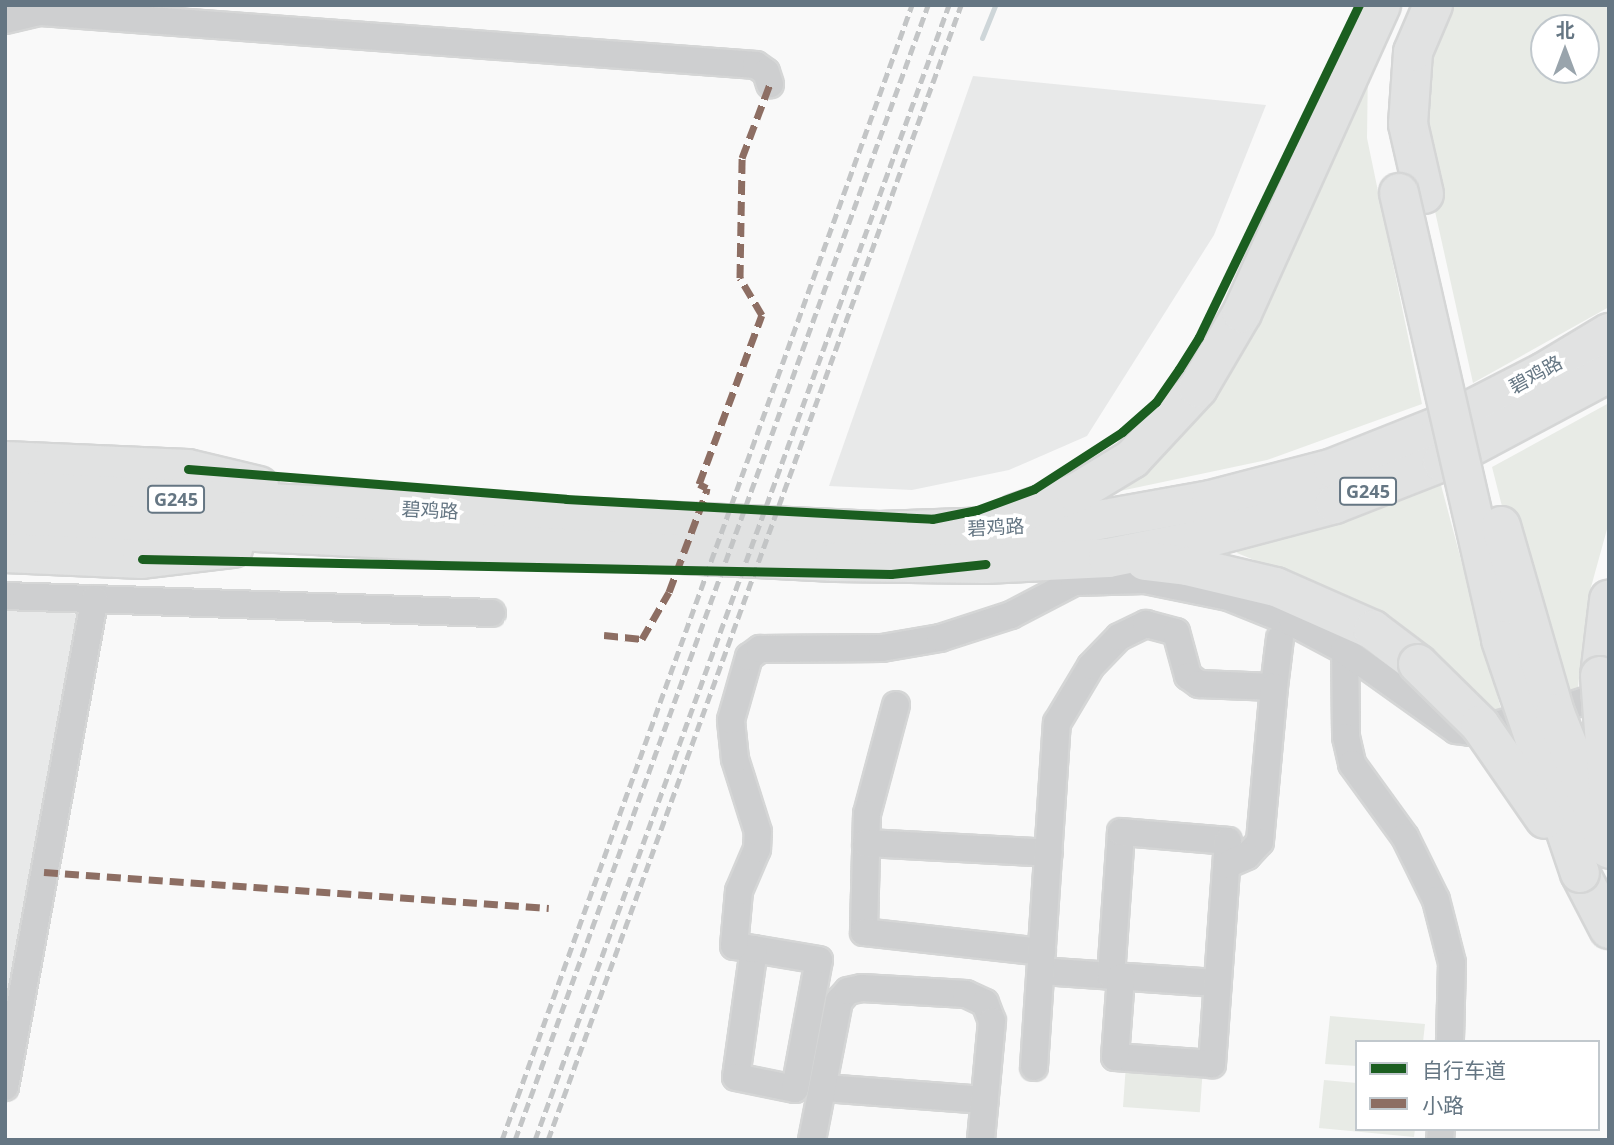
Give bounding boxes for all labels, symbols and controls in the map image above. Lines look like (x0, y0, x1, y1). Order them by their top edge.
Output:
north arrow (1530, 14, 1600, 84)
text: 北 (1555, 17, 1575, 43)
street label: 碧鸡路 (1506, 351, 1566, 399)
road number: G245 (1338, 476, 1398, 505)
road number: G245 (146, 485, 206, 514)
street label: 碧鸡路 (401, 498, 459, 524)
street label: 碧鸡路 (967, 515, 1025, 541)
legend (1355, 1040, 1600, 1131)
text: 自行车道 (1422, 1056, 1506, 1084)
text: 小路 (1422, 1091, 1464, 1119)

